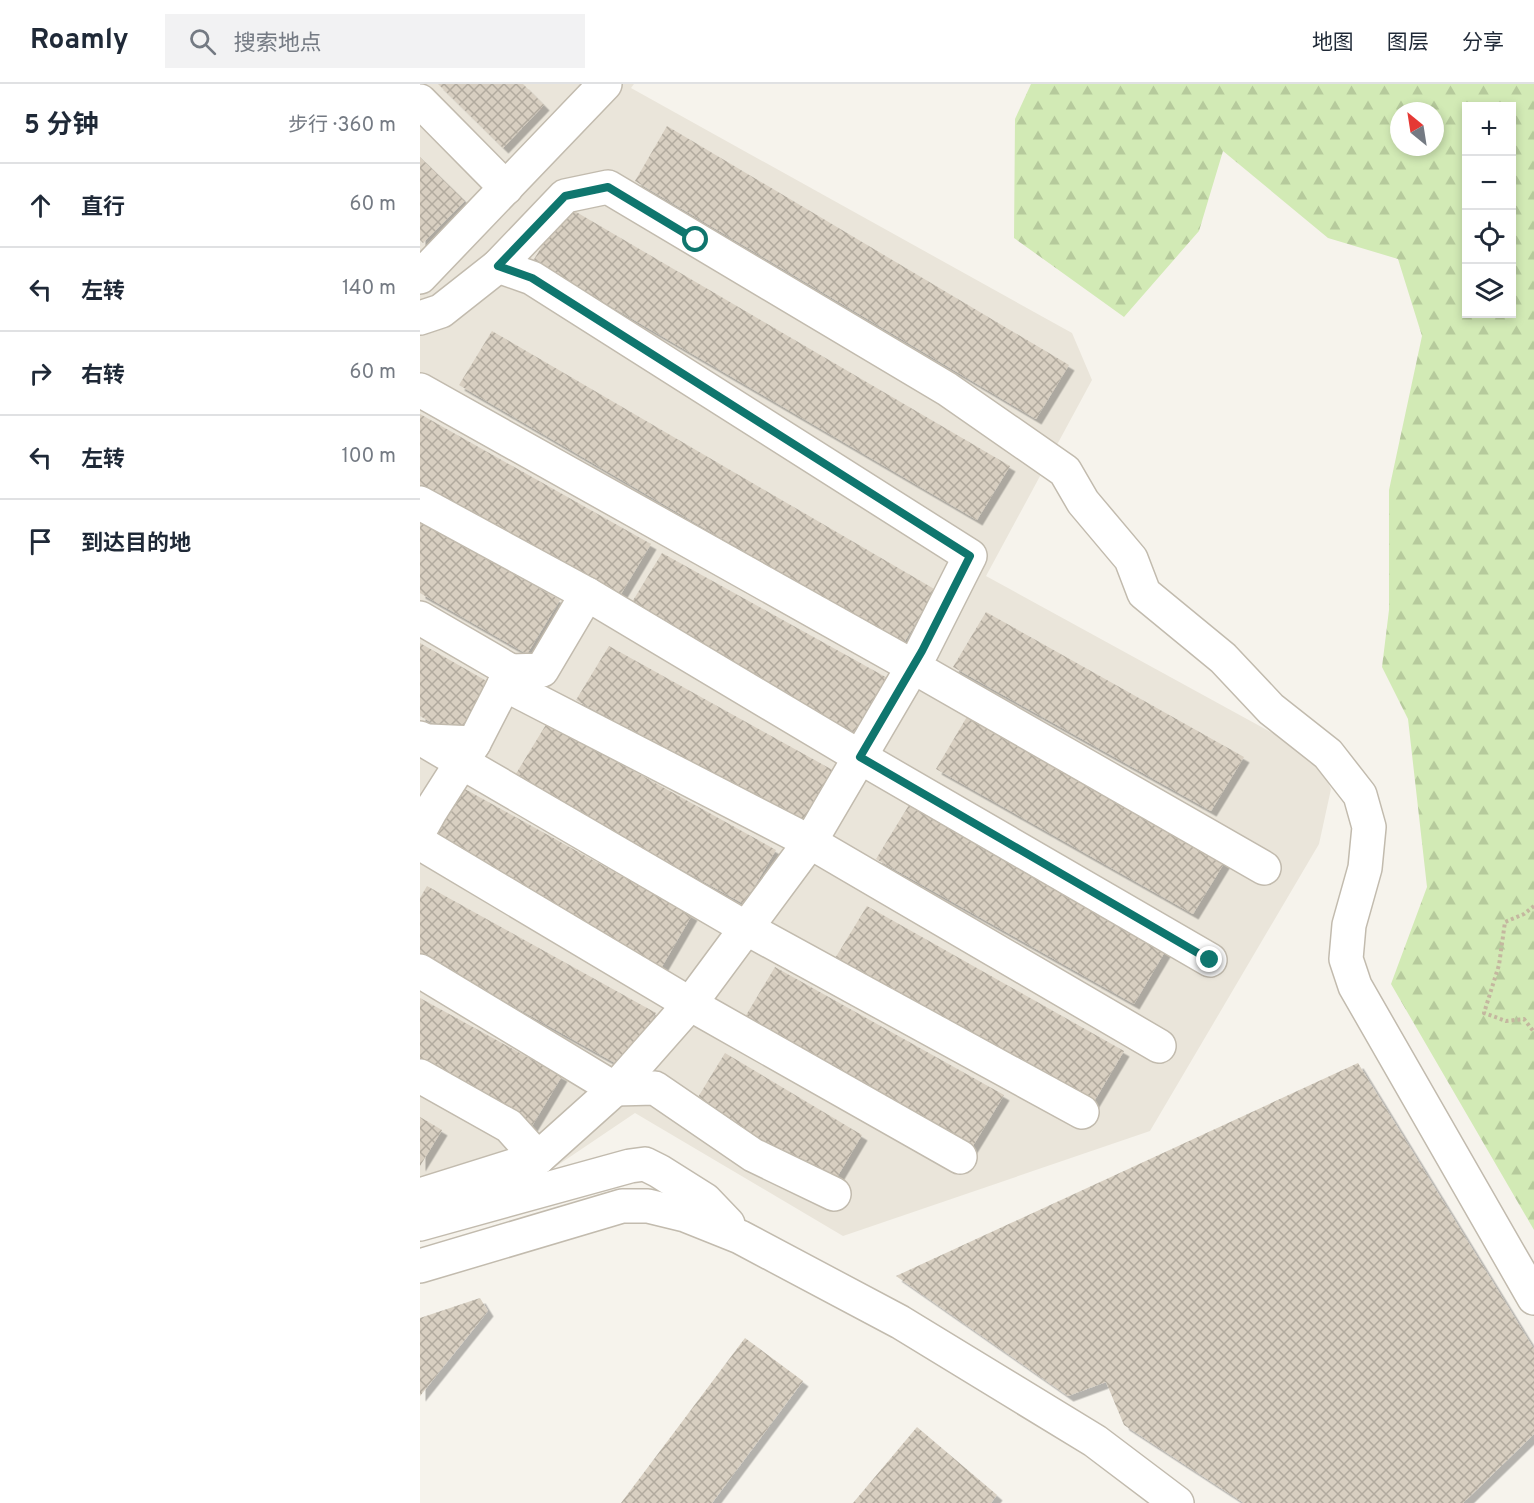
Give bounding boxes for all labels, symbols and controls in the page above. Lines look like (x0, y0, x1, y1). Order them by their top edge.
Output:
search box (165, 14, 585, 68)
text: Roamly (30, 23, 129, 59)
icon: search (186, 25, 219, 58)
text: 地图 (1312, 30, 1354, 57)
text: 图层 (1387, 30, 1429, 57)
text: 分享 (1462, 30, 1504, 57)
text: 搜索地点 (234, 31, 322, 58)
north arrow (1390, 102, 1444, 156)
map controls (1462, 102, 1516, 318)
button: + (1462, 102, 1516, 156)
text: 5 分钟 (24, 110, 98, 143)
text: 步行 · 360 m (288, 113, 396, 139)
button: − (1462, 156, 1516, 210)
icon: ahead (24, 189, 57, 222)
text: 60 m (350, 192, 396, 218)
text: 直行 (81, 195, 125, 222)
button: locate (1462, 210, 1516, 264)
route start (682, 226, 708, 252)
button: layers (1462, 264, 1516, 318)
icon: left (24, 273, 57, 306)
text: 140 m (342, 276, 396, 302)
text: 左转 (81, 279, 125, 306)
icon: right (24, 357, 57, 390)
text: 60 m (350, 360, 396, 386)
text: 右转 (81, 363, 125, 390)
icon: left (24, 441, 57, 474)
text: 100 m (341, 444, 396, 470)
text: 左转 (81, 447, 125, 474)
icon: arrive (24, 525, 57, 558)
text: 到达目的地 (81, 531, 191, 558)
route end (1196, 946, 1222, 972)

